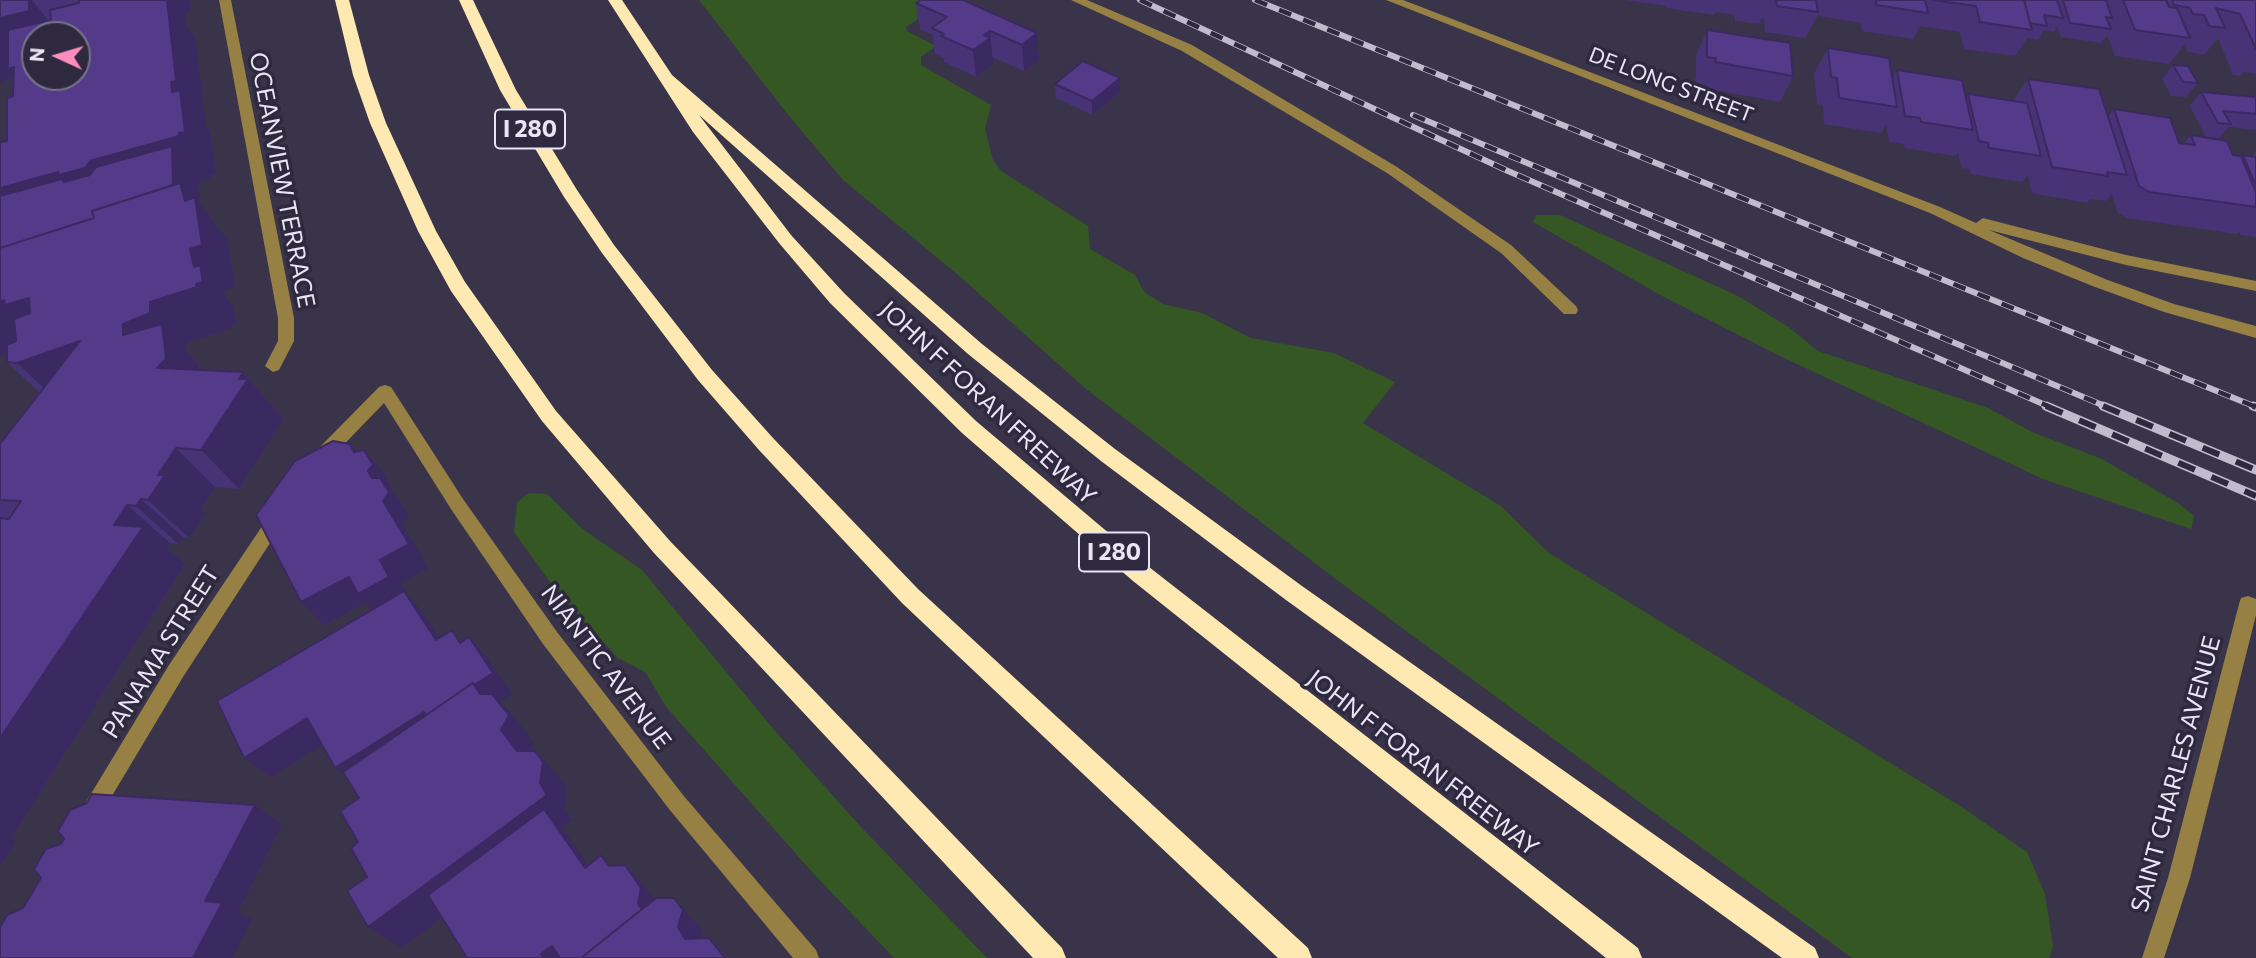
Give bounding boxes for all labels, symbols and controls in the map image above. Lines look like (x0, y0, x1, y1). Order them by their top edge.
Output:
north arrow (21, 21, 91, 91)
street label: DE LONG STREET (1585, 42, 1757, 128)
text: N (25, 47, 49, 63)
street label: OCEANVIEW TERRACE (243, 50, 321, 310)
road number: I 280 (495, 110, 565, 148)
street label: JOHN F FORAN FREEWAY (874, 295, 1102, 511)
road number: I 280 (1079, 532, 1149, 572)
street label: PANAMA STREET (96, 560, 226, 744)
street label: NIANTIC AVENUE (535, 579, 677, 755)
street label: SAINT CHARLES AVENUE (2125, 633, 2227, 915)
street label: JOHN F FORAN FREEWAY (1302, 664, 1544, 862)

